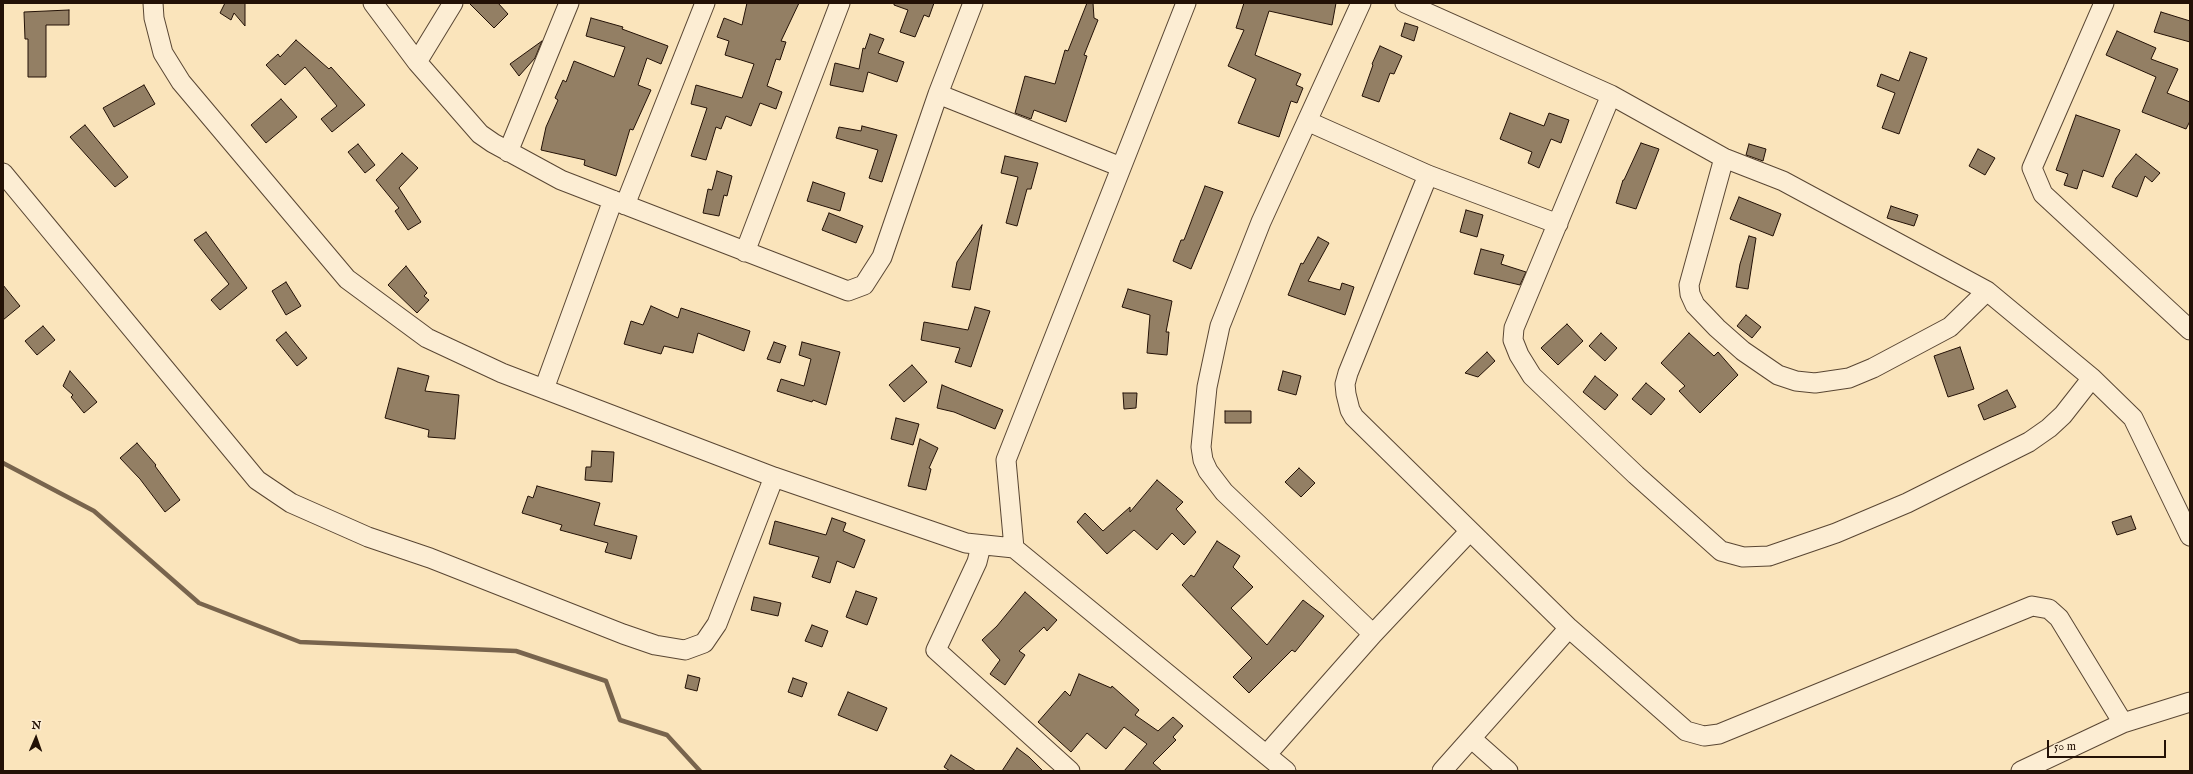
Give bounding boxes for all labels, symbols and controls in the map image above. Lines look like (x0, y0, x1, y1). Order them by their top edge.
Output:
north arrow (16, 718, 56, 758)
text: N (31, 719, 41, 733)
scale bar (2049, 732, 2168, 758)
text: 50 m (2054, 739, 2076, 754)

